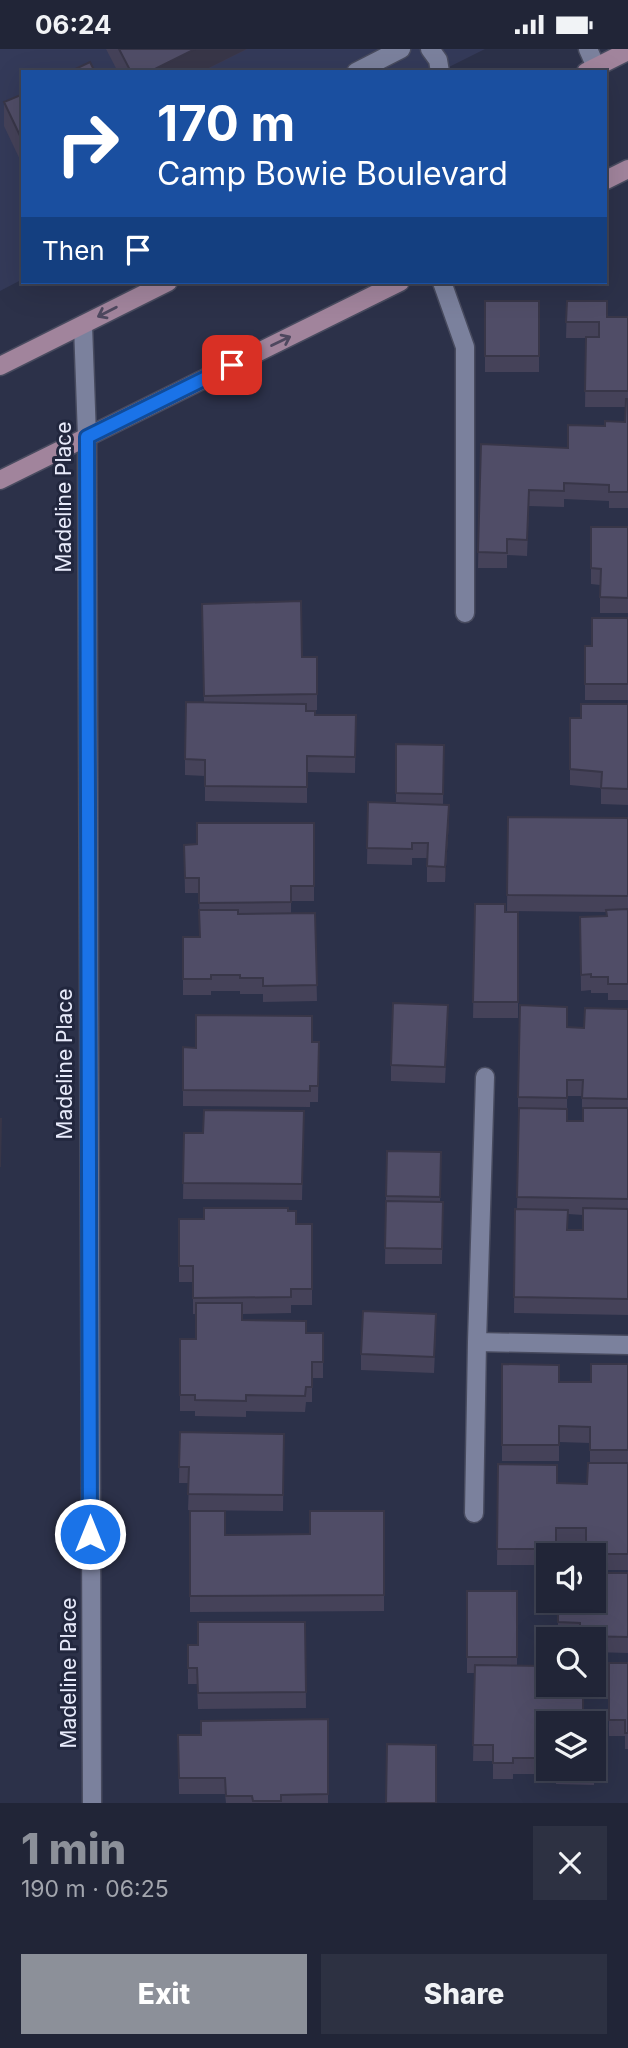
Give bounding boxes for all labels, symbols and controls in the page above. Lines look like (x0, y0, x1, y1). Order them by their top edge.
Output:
text: 06:24 (35, 9, 112, 40)
text: 170 m (157, 94, 295, 153)
icon: right (42, 98, 133, 189)
text: Camp Bowie Boulevard (157, 154, 508, 193)
icon: arrive (119, 231, 157, 269)
text: Then (42, 235, 105, 266)
one-way arrow (97, 306, 118, 320)
one-way arrow (270, 334, 291, 347)
pin (202, 335, 262, 395)
icon: arrive (213, 346, 251, 384)
street label: Madeline Place (51, 421, 76, 573)
street label: Madeline Place (52, 988, 77, 1140)
position arrow (53, 1497, 127, 1571)
map controls (536, 1543, 606, 1781)
button: sound (536, 1543, 606, 1613)
street label: Madeline Place (56, 1597, 81, 1749)
button: search (536, 1627, 606, 1697)
button: layers (536, 1711, 606, 1781)
text: 1 min (21, 1823, 126, 1874)
button: close (533, 1826, 607, 1900)
text: 190 m · 06:25 (21, 1875, 169, 1903)
button: Exit (21, 1954, 307, 2034)
button: Share (321, 1954, 607, 2034)

